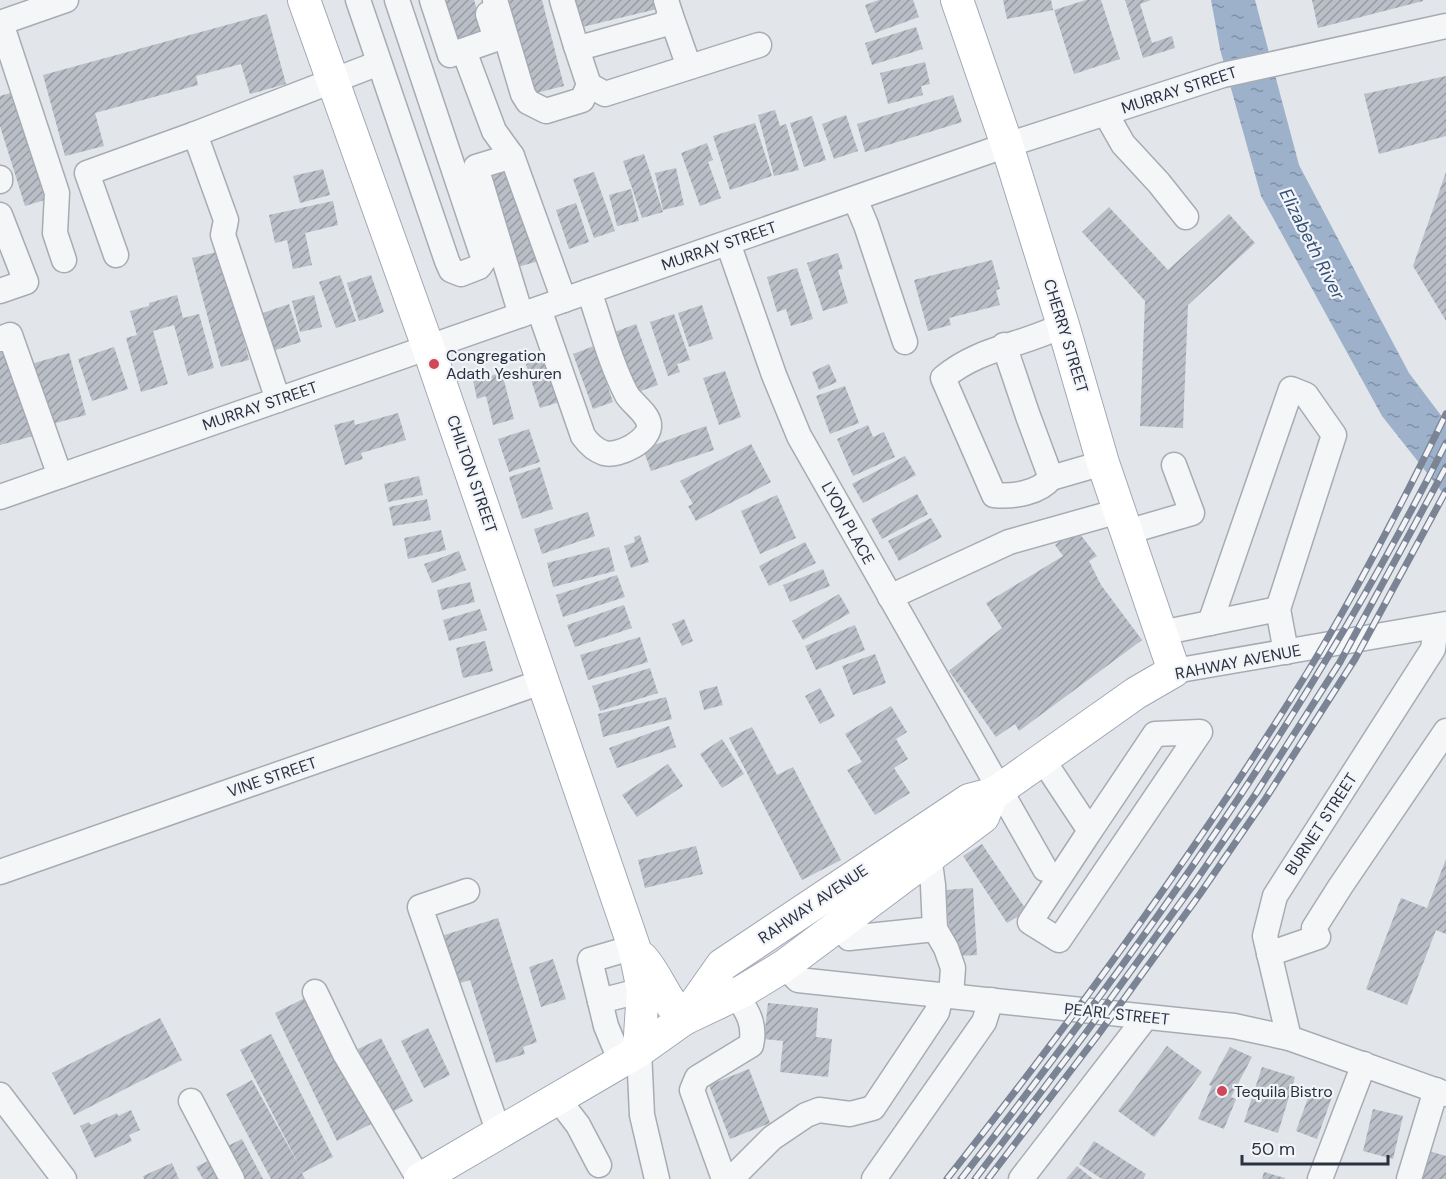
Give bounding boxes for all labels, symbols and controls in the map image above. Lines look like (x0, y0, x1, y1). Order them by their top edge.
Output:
street label: MURRAY STREET (1118, 61, 1240, 119)
water label: Elizabeth River (1274, 184, 1351, 305)
street label: MURRAY STREET (659, 216, 779, 276)
street label: CHERRY STREET (1039, 276, 1093, 396)
place label: Congregation Adath Yeshuren (446, 345, 562, 384)
marker: Congregation Adath Yeshuren (427, 357, 441, 371)
street label: MURRAY STREET (200, 376, 320, 436)
street label: CHILTON STREET (442, 412, 502, 536)
street label: LYON PLACE (817, 478, 879, 568)
street label: RAHWAY AVENUE (1173, 640, 1303, 684)
street label: VINE STREET (224, 752, 320, 802)
street label: BURNET STREET (1280, 769, 1362, 879)
street label: RAHWAY AVENUE (754, 860, 872, 948)
street label: PEARL STREET (1063, 998, 1171, 1030)
place label: Tequila Bistro (1234, 1081, 1333, 1102)
marker: Tequila Bistro (1215, 1084, 1229, 1098)
scale bar (1242, 1128, 1388, 1166)
text: 50 m (1251, 1137, 1295, 1161)

